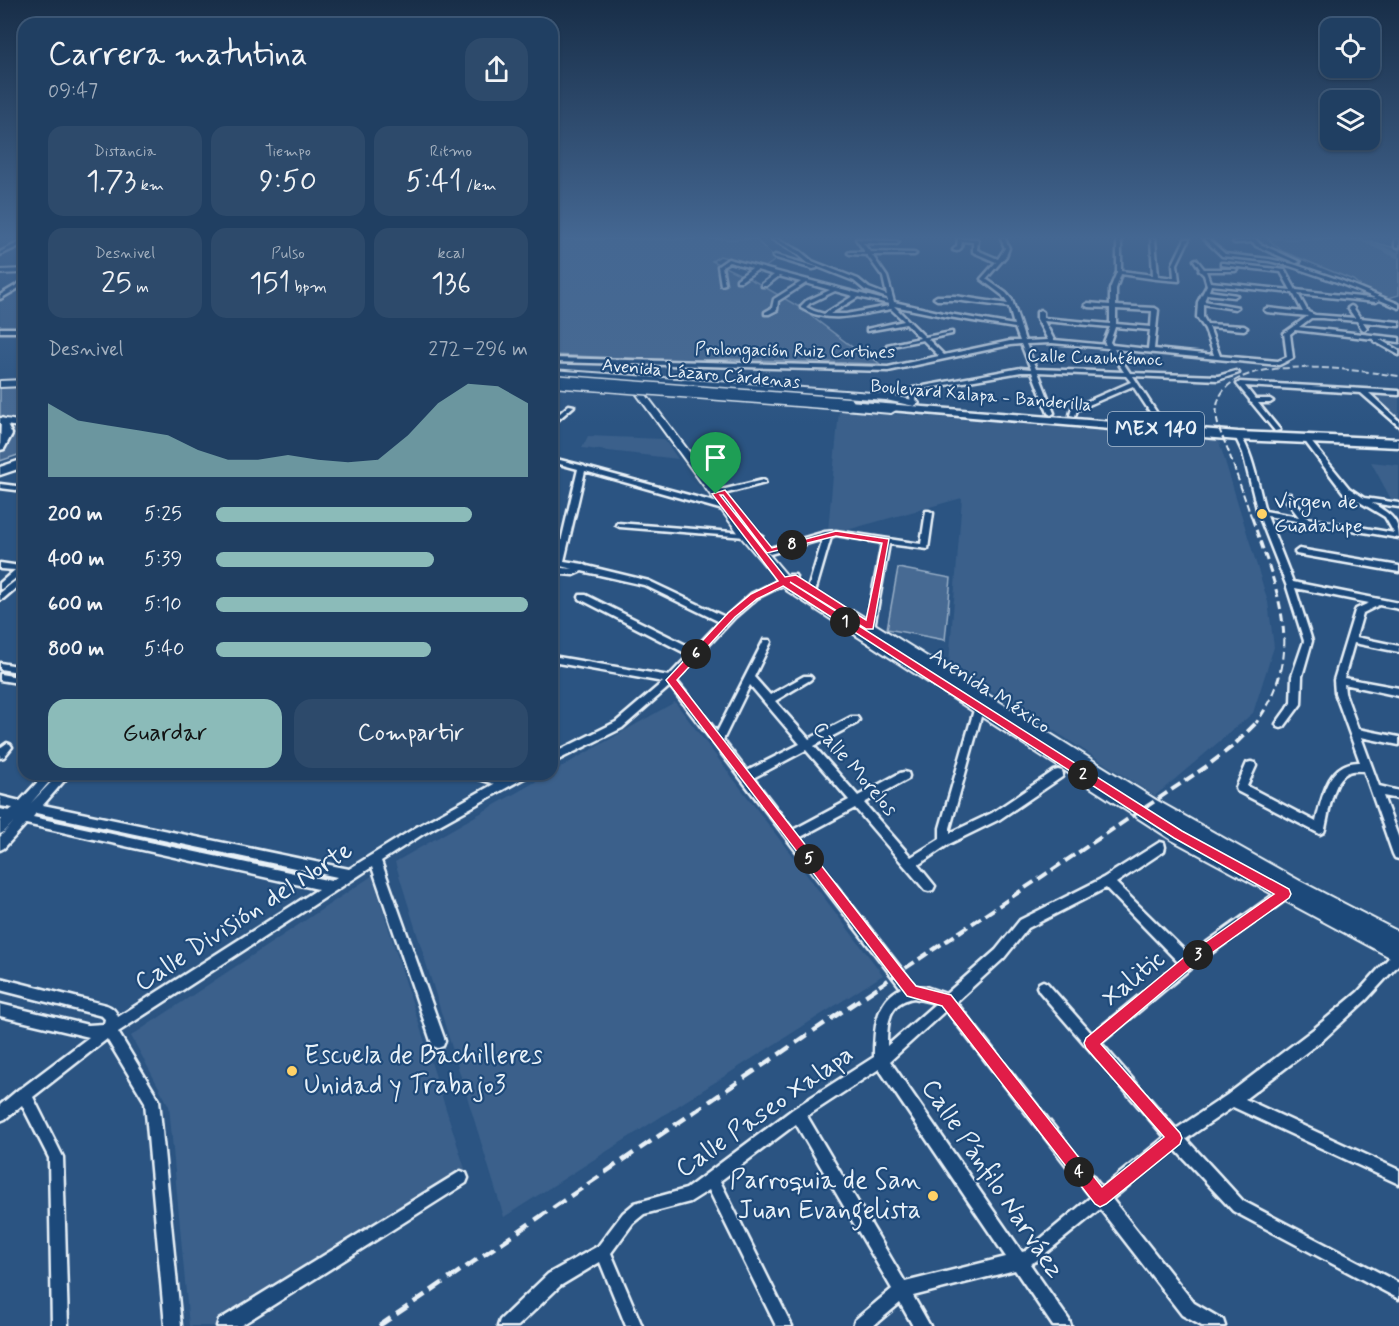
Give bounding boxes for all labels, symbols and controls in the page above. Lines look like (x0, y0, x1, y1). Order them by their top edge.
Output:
map controls (1320, 18, 1380, 150)
button: locate (1320, 18, 1380, 78)
text: Carrera matutina (48, 33, 308, 77)
button: share (465, 38, 528, 101)
text: 09:47 (48, 78, 98, 105)
button: layers (1320, 90, 1380, 150)
text: Distancia (94, 141, 156, 162)
text: Tiempo (265, 141, 311, 162)
text: Ritmo (430, 141, 472, 162)
text: 1.73 (86, 162, 136, 201)
text: 9:50 (259, 162, 317, 201)
text: 5:41 (405, 162, 462, 201)
text: km (136, 175, 164, 196)
text: /km (462, 175, 497, 196)
text: Desnivel (95, 243, 155, 264)
text: Pulso (271, 243, 305, 264)
text: kcal (438, 243, 464, 264)
text: 25 (101, 264, 132, 303)
text: 151 (249, 264, 290, 303)
text: 136 (431, 264, 471, 303)
text: m (132, 277, 149, 298)
text: bpm (290, 277, 327, 298)
text: Desnivel (48, 336, 123, 363)
text: 272–296 m (428, 336, 528, 363)
street label: Prolongación Ruiz Cortines (695, 337, 895, 366)
street label: Calle Cuauhtémoc (1027, 344, 1163, 372)
street label: Avenida Lázaro Cárdenas (601, 353, 801, 395)
street label: Boulevard Xalapa - Banderilla (869, 374, 1093, 418)
road number: MEX 140 (1108, 412, 1204, 446)
pin (690, 432, 741, 494)
icon: arrive (699, 441, 732, 474)
place label: Virgen de Guadalupe (1274, 488, 1362, 540)
text: 200 m (48, 501, 103, 528)
text: 5:25 (144, 501, 182, 528)
marker: Virgen de Guadalupe (1255, 507, 1269, 521)
pin: 8 (777, 530, 807, 560)
text: 8 (787, 534, 797, 555)
text: 400 m (48, 546, 104, 573)
text: 5:39 (144, 546, 182, 573)
text: 600 m (48, 591, 103, 618)
text: 5:10 (144, 591, 182, 618)
pin: 1 (830, 607, 860, 637)
text: 1 (841, 611, 849, 632)
text: 800 m (48, 636, 104, 663)
text: 5:40 (144, 636, 184, 663)
pin: 6 (681, 639, 711, 669)
street label: Avenida México (924, 641, 1056, 741)
text: 6 (692, 643, 700, 664)
button: Guardar (48, 699, 282, 768)
button: Compartir (294, 699, 528, 768)
street label: Calle Morelos (806, 716, 904, 822)
pin: 2 (1068, 760, 1098, 790)
text: 2 (1079, 764, 1087, 785)
street label: Calle División del Norte (128, 834, 360, 1000)
pin: 5 (794, 844, 824, 874)
text: 5 (804, 848, 814, 869)
pin: 3 (1183, 940, 1213, 970)
street label: Xalitic (1095, 943, 1173, 1015)
text: 3 (1194, 944, 1202, 965)
street label: Calle Paseo Xalapa (669, 1038, 861, 1186)
place label: Escuela de Bachilleres Unidad y Trabajo3 (304, 1039, 543, 1103)
marker: Escuela de Bachilleres Unidad y Trabajo3 (285, 1064, 299, 1078)
street label: Calle Pánfilo Narváez (913, 1073, 1071, 1285)
pin: 4 (1064, 1157, 1094, 1187)
text: 4 (1074, 1161, 1084, 1182)
place label: Parroquia de San Juan Evangelista (730, 1164, 921, 1231)
marker: Parroquia de San Juan Evangelista (926, 1189, 940, 1203)

